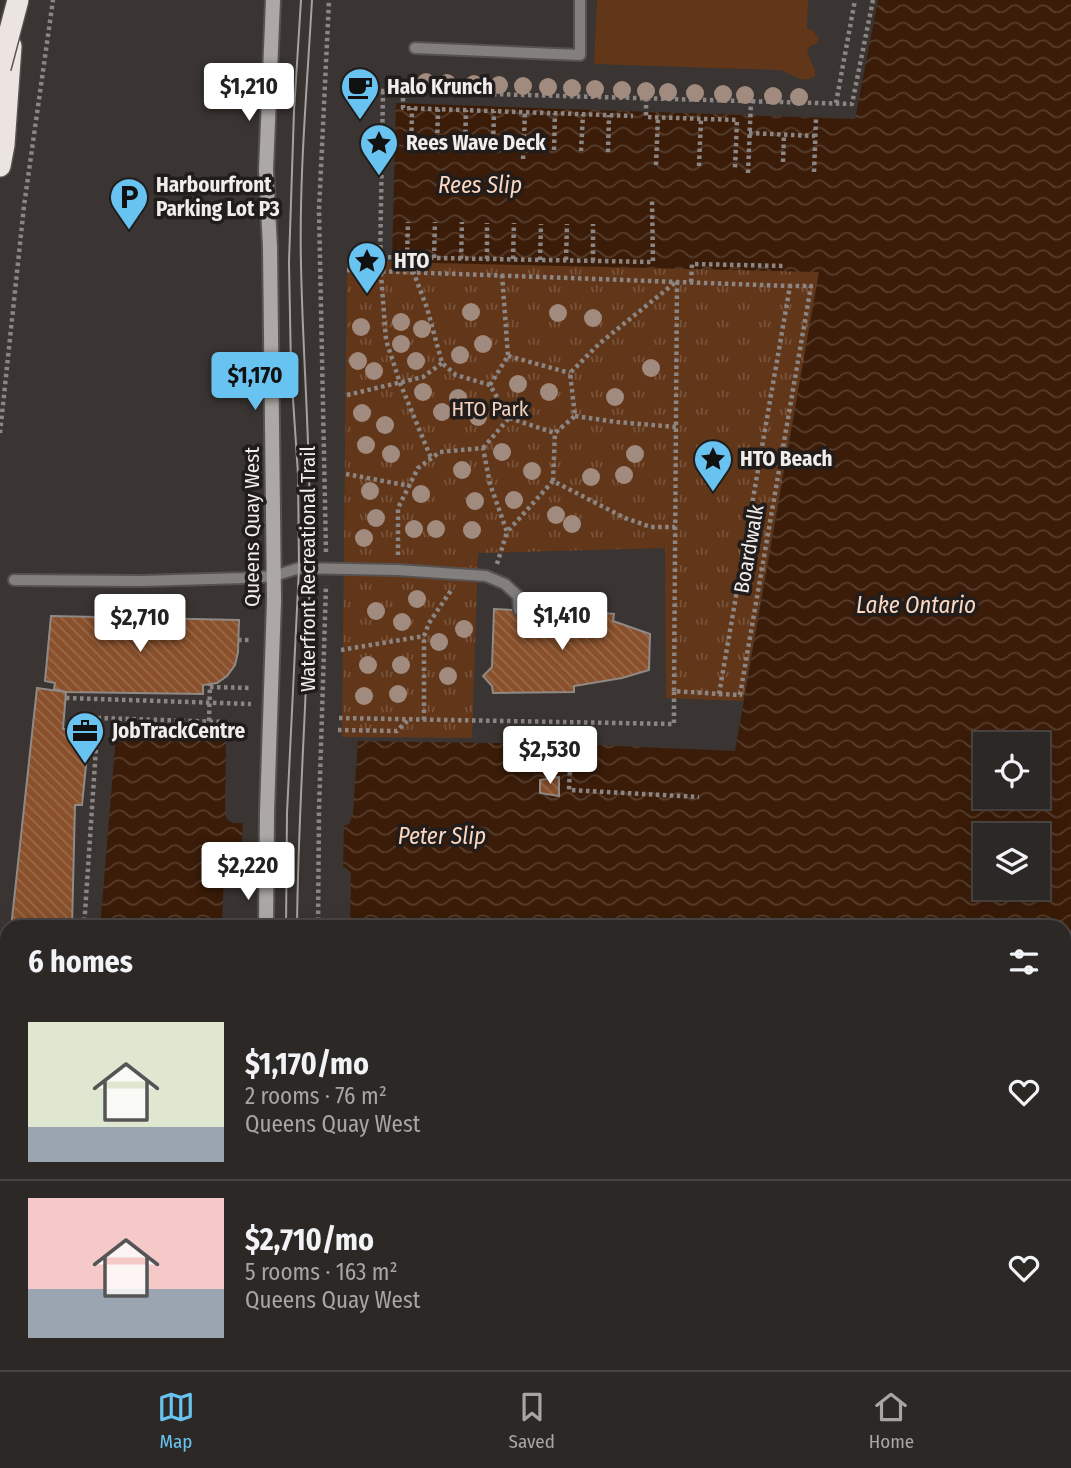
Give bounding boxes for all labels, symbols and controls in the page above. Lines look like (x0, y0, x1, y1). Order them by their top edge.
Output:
pin: $1,210 (192, 64, 306, 123)
cafe icon: Halo Krunch (339, 66, 381, 121)
text: $1,210 (220, 72, 278, 100)
place label: Halo Krunch (387, 74, 493, 100)
place icon: Rees Wave Deck (358, 122, 400, 177)
place label: Rees Wave Deck (406, 130, 546, 156)
water label: Rees Slip (438, 171, 522, 199)
place label: Harbourfront Parking Lot P3 (156, 172, 280, 222)
parking icon: Harbourfront Parking Lot P3 (108, 176, 150, 231)
place icon: HTO (346, 240, 388, 295)
place label: HTO (394, 248, 429, 274)
pin: $1,170 (198, 352, 312, 412)
text: $1,170 (227, 361, 283, 389)
park label: HTO Park (451, 396, 529, 422)
place icon: HTO Beach (692, 438, 734, 493)
street label: Waterfront Recreational Trail (295, 445, 321, 692)
place label: HTO Beach (740, 446, 833, 472)
street label: Queens Quay West (239, 447, 265, 607)
street label: Boardwalk (728, 502, 770, 595)
water label: Lake Ontario (856, 591, 976, 619)
pin: $1,410 (505, 592, 619, 652)
pin: $2,710 (83, 594, 197, 654)
text: $1,410 (533, 601, 591, 629)
text: $2,710 (110, 603, 170, 631)
office icon: JobTrackCentre (64, 710, 106, 765)
place label: JobTrackCentre (111, 718, 245, 744)
pin: $2,530 (493, 726, 607, 786)
map controls (973, 732, 1050, 900)
button: locate (973, 732, 1050, 809)
text: $2,530 (519, 735, 581, 763)
water label: Peter Slip (398, 822, 486, 850)
button: layers (973, 823, 1050, 900)
pin: $2,220 (191, 842, 305, 902)
text: $2,220 (218, 851, 278, 879)
icon: filters (1005, 943, 1043, 981)
text: 6 homes (28, 944, 133, 980)
text: $1,170/mo (245, 1046, 369, 1082)
icon: home (84, 1050, 168, 1134)
icon: heart (1005, 1073, 1043, 1111)
text: 2 rooms · 76 m² (245, 1082, 387, 1110)
text: Queens Quay West (245, 1110, 420, 1138)
text: $2,710/mo (245, 1222, 374, 1258)
icon: home (84, 1226, 168, 1310)
icon: heart (1005, 1249, 1043, 1287)
text: 5 rooms · 163 m² (245, 1258, 398, 1286)
text: Queens Quay West (245, 1286, 420, 1314)
tab: Map (157, 1388, 195, 1453)
tab: Saved (509, 1388, 555, 1453)
tab: Home (869, 1388, 914, 1453)

